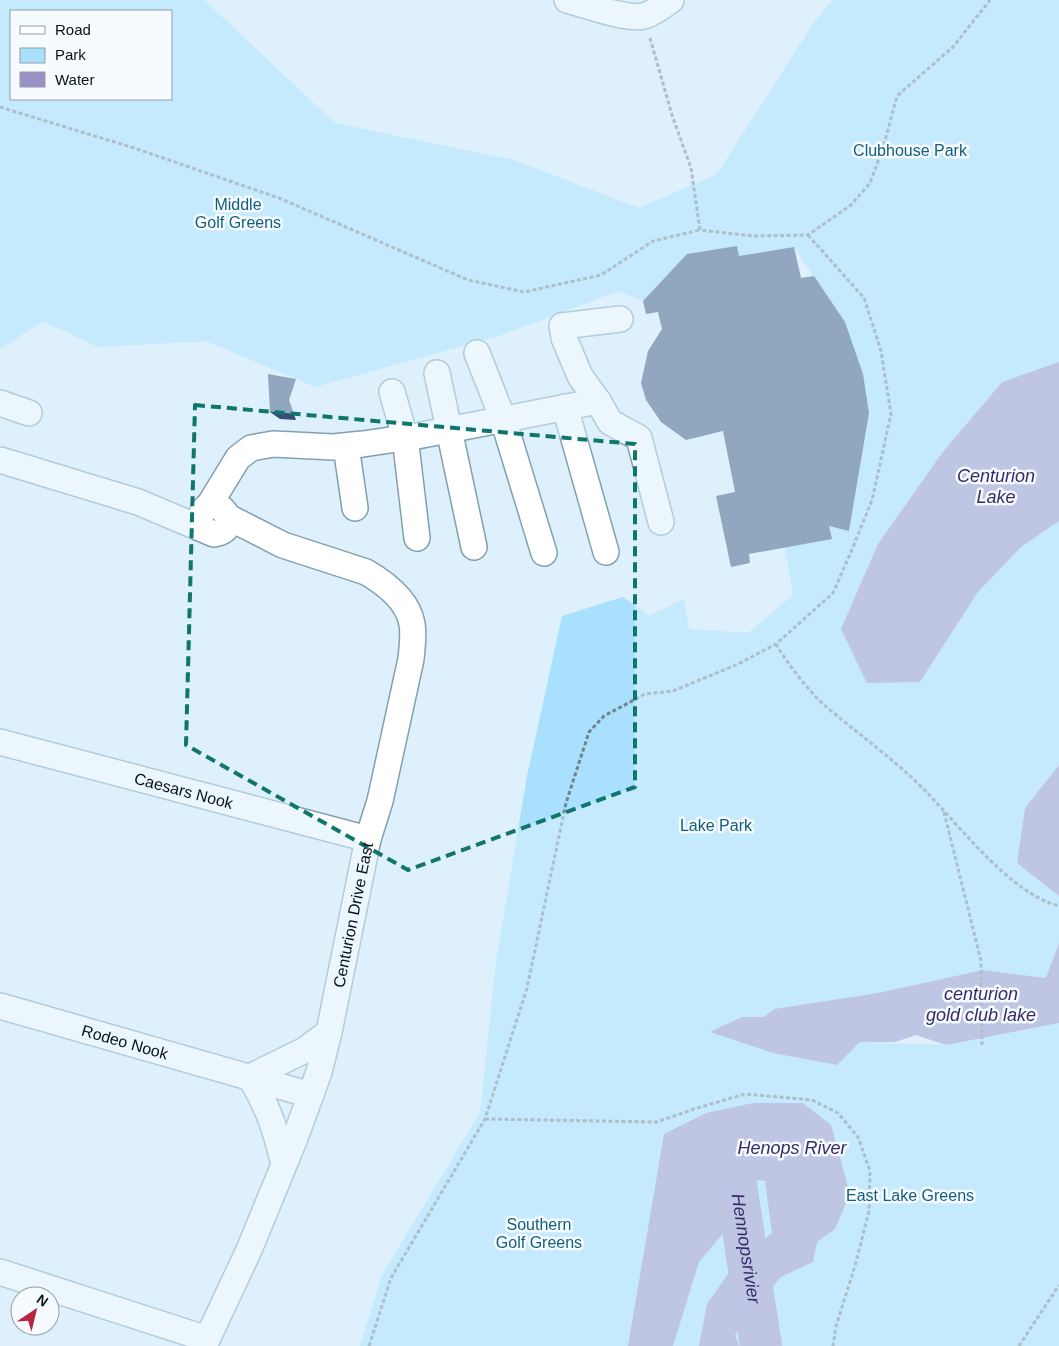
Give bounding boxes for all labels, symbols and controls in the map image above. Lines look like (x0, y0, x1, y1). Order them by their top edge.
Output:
legend (10, 10, 172, 100)
text: Road (55, 21, 91, 38)
text: Park (55, 46, 86, 63)
text: Water (55, 71, 94, 88)
park label: Clubhouse Park (853, 142, 968, 159)
park label: Middle Golf Greens (195, 196, 281, 231)
water label: Centurion Lake (957, 466, 1035, 507)
street label: Caesars Nook (133, 769, 236, 812)
park label: Lake Park (680, 817, 753, 834)
street label: Centurion Drive East (330, 840, 376, 989)
water label: centurion gold club lake (926, 984, 1036, 1025)
street label: Rodeo Nook (80, 1021, 171, 1062)
water label: Henops River (737, 1138, 848, 1158)
park label: East Lake Greens (846, 1187, 974, 1204)
water label: Hennopsrivier (727, 1192, 764, 1306)
park label: Southern Golf Greens (496, 1216, 582, 1251)
north arrow (10, 1286, 60, 1336)
text: N (34, 1291, 51, 1310)

